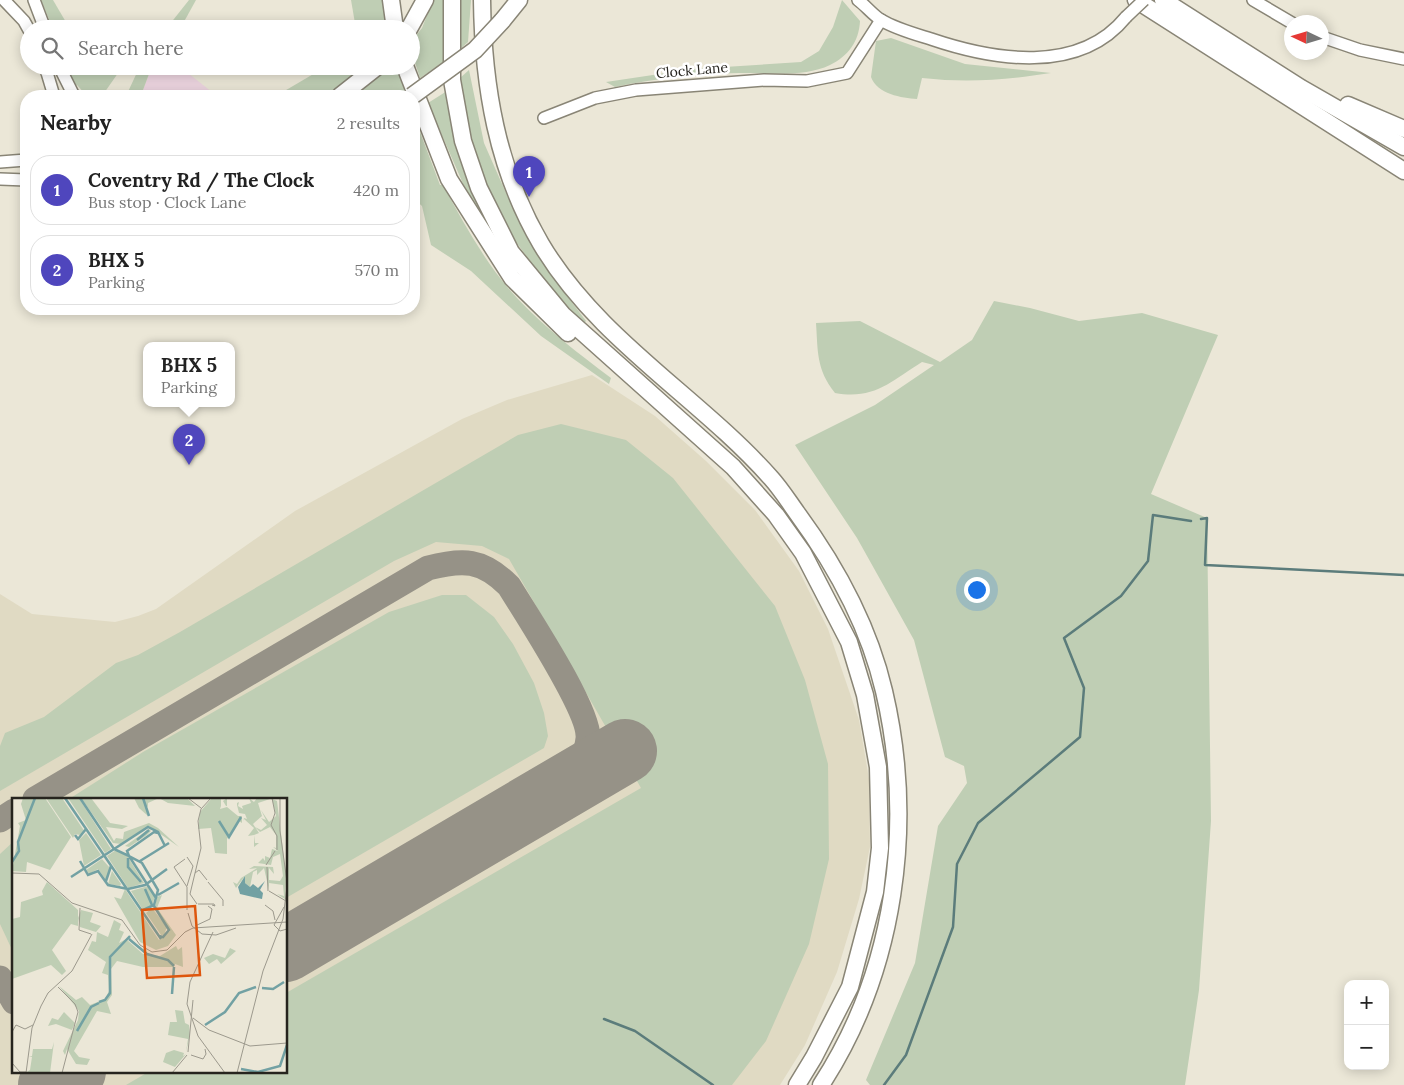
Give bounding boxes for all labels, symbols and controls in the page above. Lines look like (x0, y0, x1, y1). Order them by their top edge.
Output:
north arrow (1284, 15, 1329, 60)
search box (20, 20, 420, 75)
icon: search (38, 34, 66, 62)
text: Search here (78, 36, 184, 60)
street label: Clock Lane (655, 58, 729, 82)
text: Nearby (40, 109, 111, 136)
text: 2 results (337, 113, 400, 133)
pin: 1 (513, 156, 545, 197)
text: Coventry Rd / The Clock (88, 168, 314, 192)
text: 1 (54, 180, 60, 200)
text: 420 m (353, 180, 399, 200)
text: Bus stop · Clock Lane (88, 192, 246, 212)
text: BHX 5 (88, 248, 144, 272)
text: 2 (53, 260, 61, 280)
text: 570 m (354, 260, 399, 280)
text: Parking (88, 272, 144, 292)
popup (143, 342, 235, 407)
text: BHX 5 (161, 353, 217, 377)
text: Parking (161, 377, 217, 397)
pin: 2 (173, 424, 205, 465)
your location (964, 577, 990, 603)
inset map (12, 798, 288, 1072)
map controls (1344, 980, 1389, 1070)
button: + (1344, 980, 1389, 1025)
button: − (1344, 1025, 1389, 1070)

